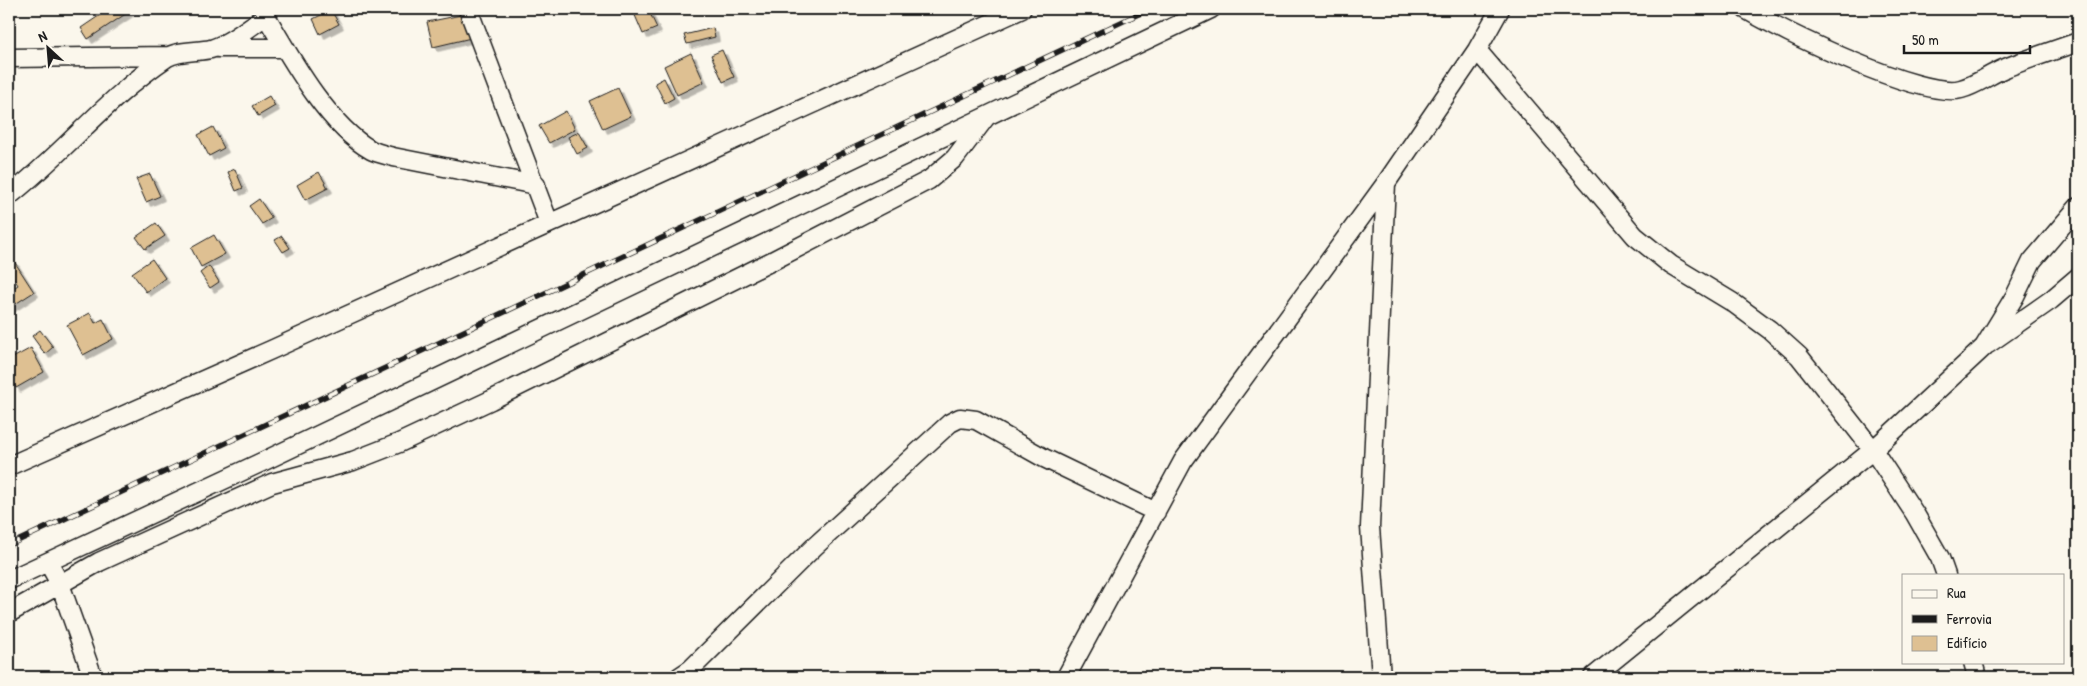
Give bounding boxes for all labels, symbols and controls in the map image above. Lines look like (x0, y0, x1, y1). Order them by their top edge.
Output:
north arrow (22, 22, 72, 72)
scale bar (1904, 22, 2031, 54)
text: N (35, 25, 50, 46)
text: 50 m (1912, 29, 1939, 50)
legend (1902, 574, 2064, 664)
text: Rua (1947, 582, 1966, 603)
text: Ferrovia (1946, 608, 1992, 629)
text: Edifício (1947, 632, 1987, 653)

